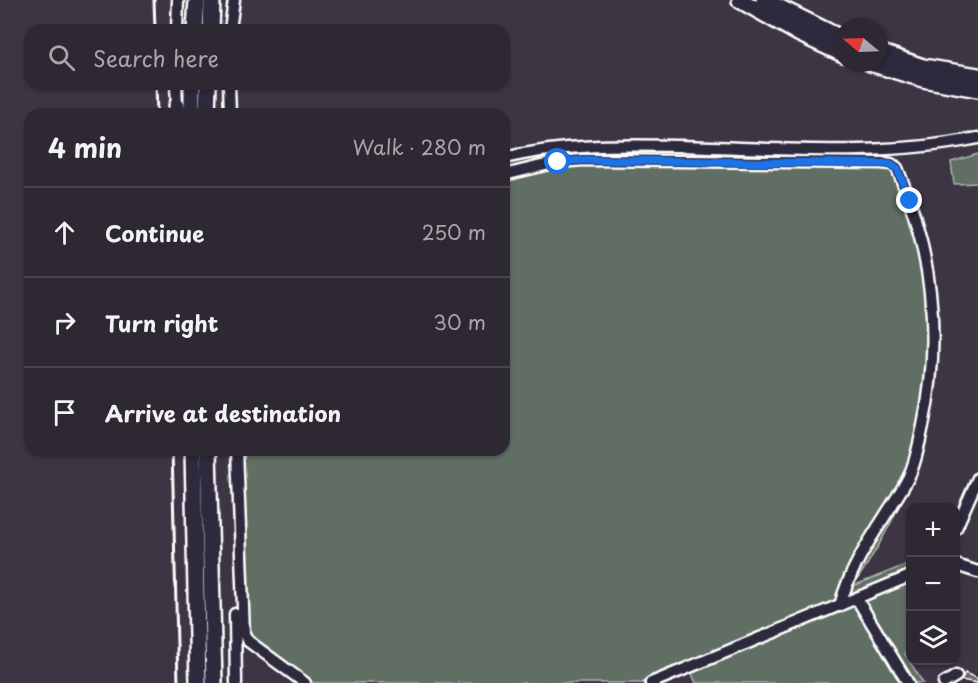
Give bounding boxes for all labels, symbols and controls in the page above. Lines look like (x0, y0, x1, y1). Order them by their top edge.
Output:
north arrow (834, 18, 888, 72)
search box (24, 24, 510, 90)
icon: search (45, 41, 78, 74)
text: Search here (93, 41, 219, 74)
text: 4 min (48, 128, 122, 167)
text: Walk · 280 m (353, 132, 486, 162)
route start (544, 148, 570, 174)
route end (896, 187, 922, 213)
icon: ahead (48, 216, 81, 249)
text: Continue (105, 216, 204, 249)
text: 250 m (422, 217, 486, 247)
icon: right (48, 306, 81, 339)
text: Turn right (105, 306, 218, 339)
text: 30 m (433, 307, 486, 337)
icon: arrive (48, 396, 81, 429)
text: Arrive at destination (105, 396, 341, 429)
map controls (906, 503, 960, 665)
button: + (906, 503, 960, 557)
button: − (906, 557, 960, 611)
button: layers (906, 611, 960, 665)

